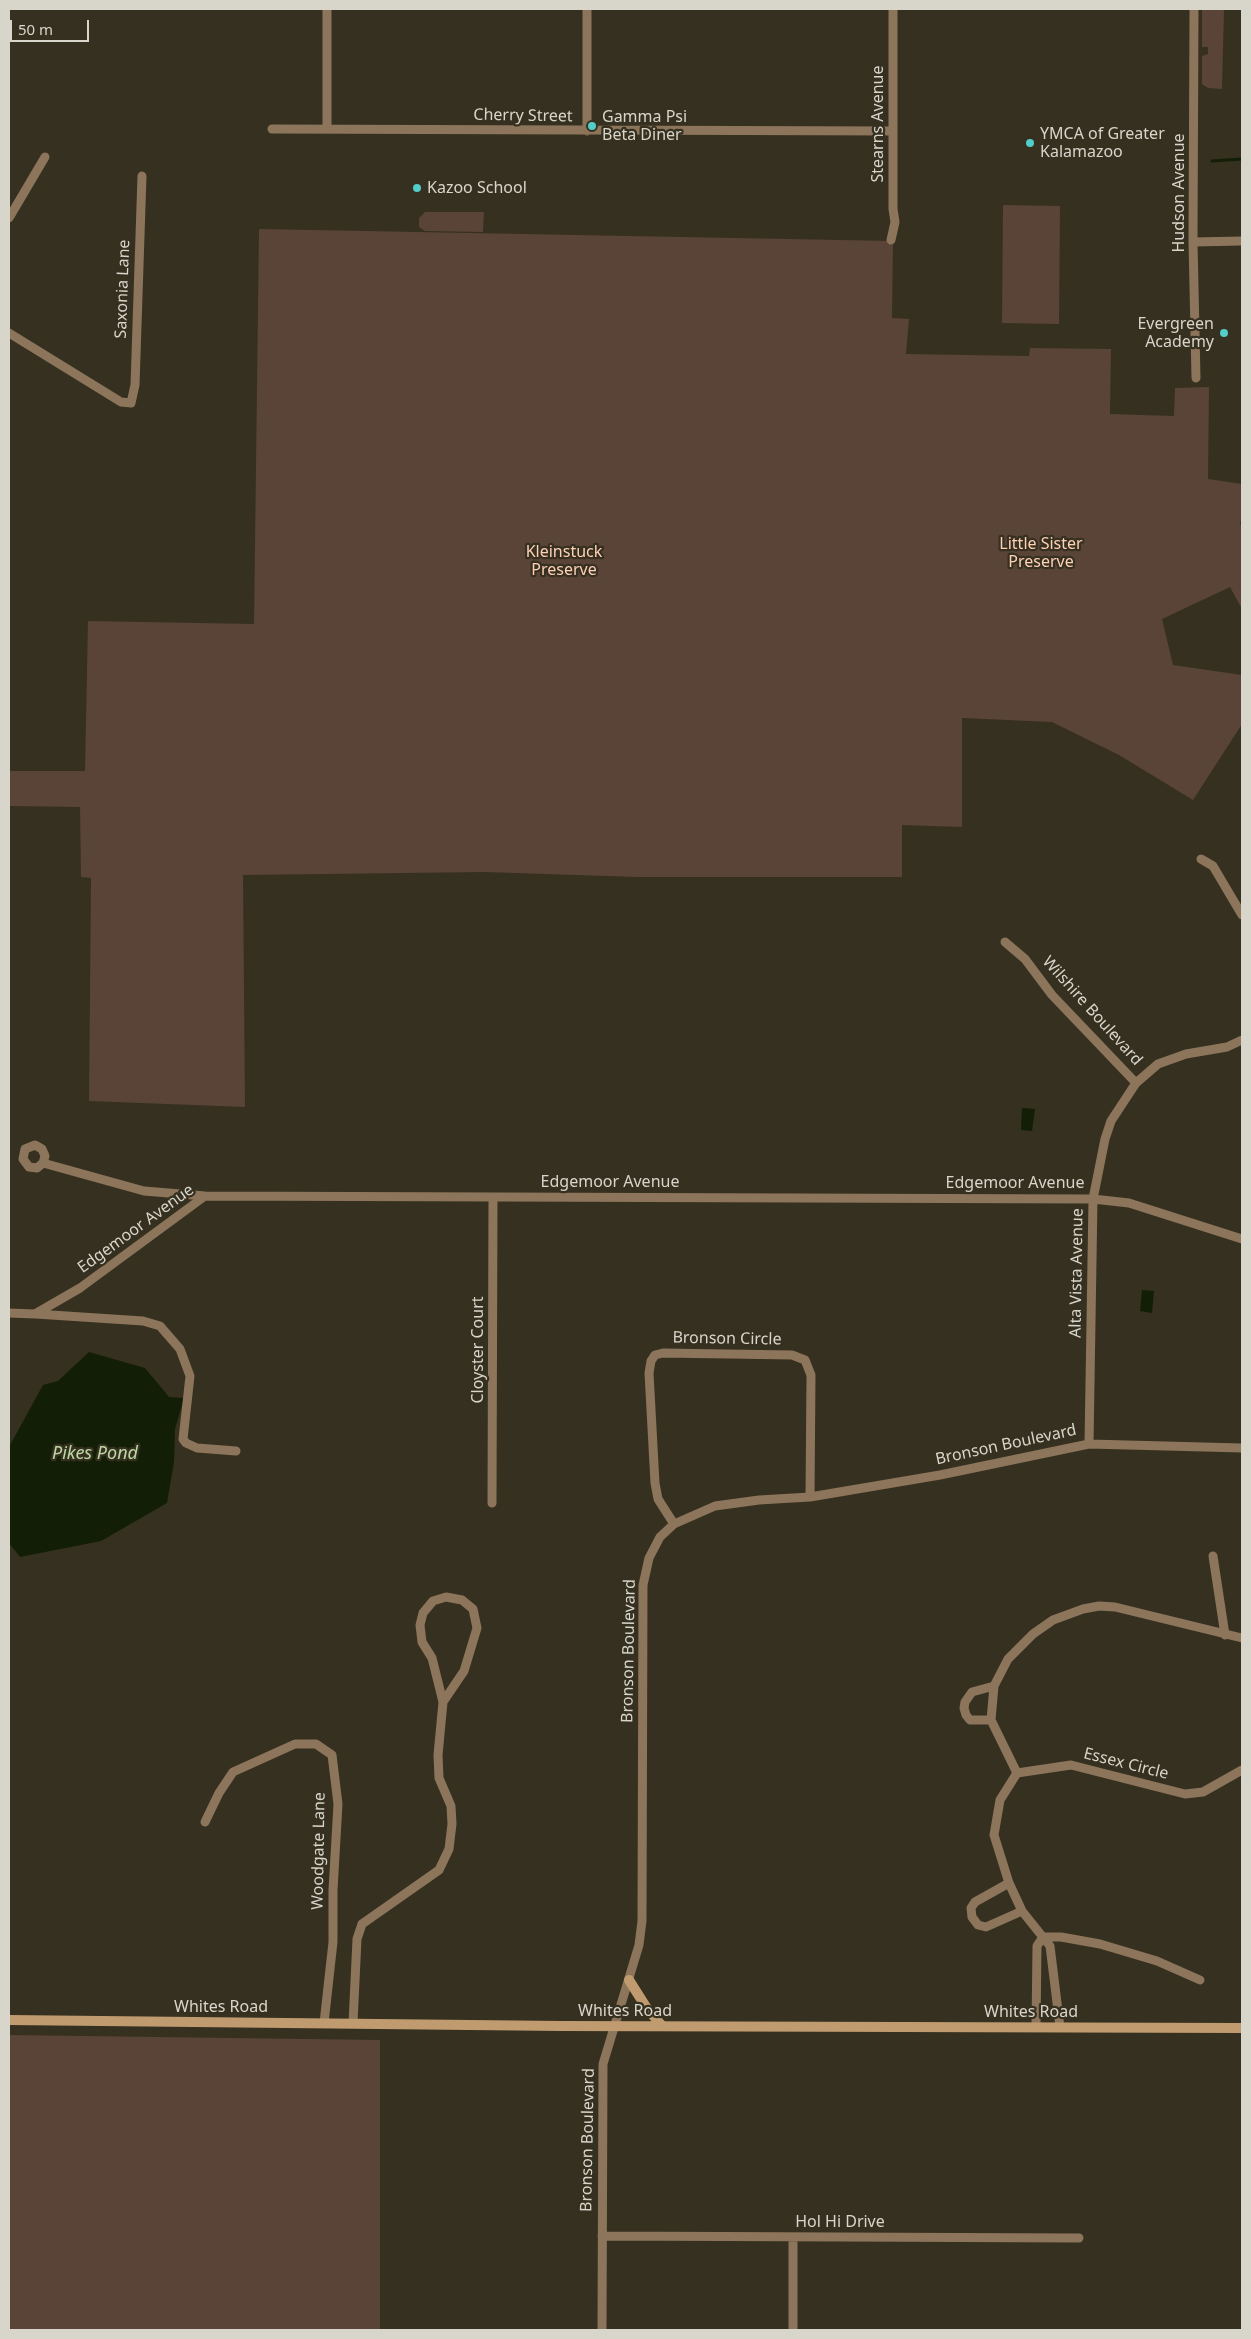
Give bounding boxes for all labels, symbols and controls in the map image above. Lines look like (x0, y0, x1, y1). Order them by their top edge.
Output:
scale bar (12, 10, 91, 42)
text: 50 m (18, 19, 53, 39)
street label: Stearns Avenue (868, 65, 888, 183)
street label: Cherry Street (473, 106, 573, 126)
place label: Gamma Psi Beta Diner (602, 107, 687, 145)
marker: Gamma Psi Beta Diner (586, 120, 598, 132)
place label: YMCA of Greater Kalamazoo (1040, 124, 1165, 162)
street label: Hudson Avenue (1169, 133, 1189, 253)
marker: YMCA of Greater Kalamazoo (1024, 137, 1036, 149)
place label: Kazoo School (427, 178, 527, 198)
marker: Kazoo School (411, 182, 423, 194)
street label: Saxonia Lane (112, 239, 134, 339)
place label: Evergreen Academy (1137, 314, 1214, 352)
marker: Evergreen Academy (1218, 327, 1230, 339)
park label: Little Sister Preserve (999, 534, 1083, 572)
park label: Kleinstuck Preserve (526, 542, 602, 580)
street label: Wilshire Boulevard (1038, 952, 1146, 1070)
street label: Edgemoor Avenue (541, 1172, 679, 1192)
street label: Edgemoor Avenue (946, 1173, 1084, 1193)
street label: Edgemoor Avenue (74, 1180, 198, 1278)
street label: Alta Vista Avenue (1066, 1208, 1088, 1338)
street label: Cloyster Court (468, 1296, 488, 1404)
street label: Bronson Circle (672, 1328, 782, 1350)
street label: Bronson Boulevard (934, 1421, 1078, 1469)
water label: Pikes Pond (52, 1443, 138, 1465)
street label: Bronson Boulevard (618, 1579, 640, 1723)
street label: Essex Circle (1082, 1744, 1170, 1784)
street label: Woodgate Lane (308, 1792, 330, 1910)
street label: Whites Road (174, 1997, 268, 2017)
street label: Whites Road (578, 2001, 672, 2021)
street label: Whites Road (984, 2002, 1078, 2022)
street label: Bronson Boulevard (577, 2068, 599, 2212)
street label: Hol Hi Drive (795, 2212, 885, 2232)

